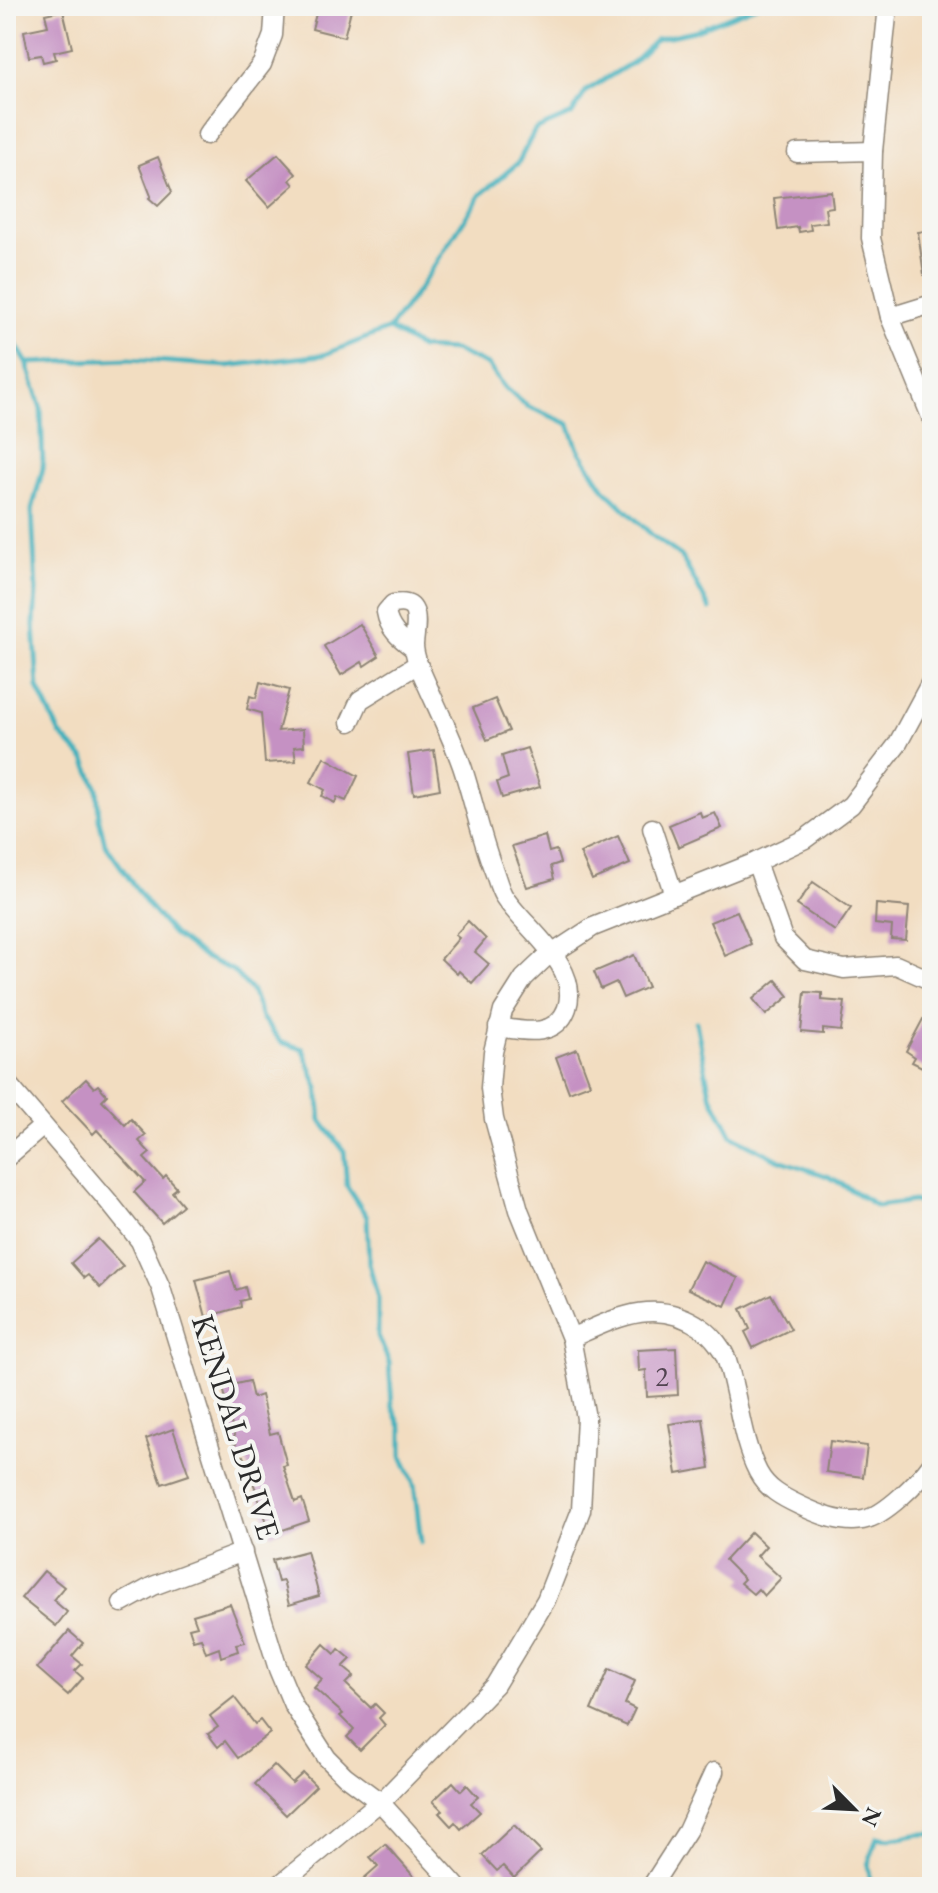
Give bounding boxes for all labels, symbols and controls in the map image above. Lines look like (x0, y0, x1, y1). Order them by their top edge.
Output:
street label: KENDAL DRIVE (182, 1309, 290, 1545)
house number: 2 (655, 1358, 669, 1394)
north arrow (814, 1769, 894, 1849)
text: N (855, 1803, 889, 1831)

